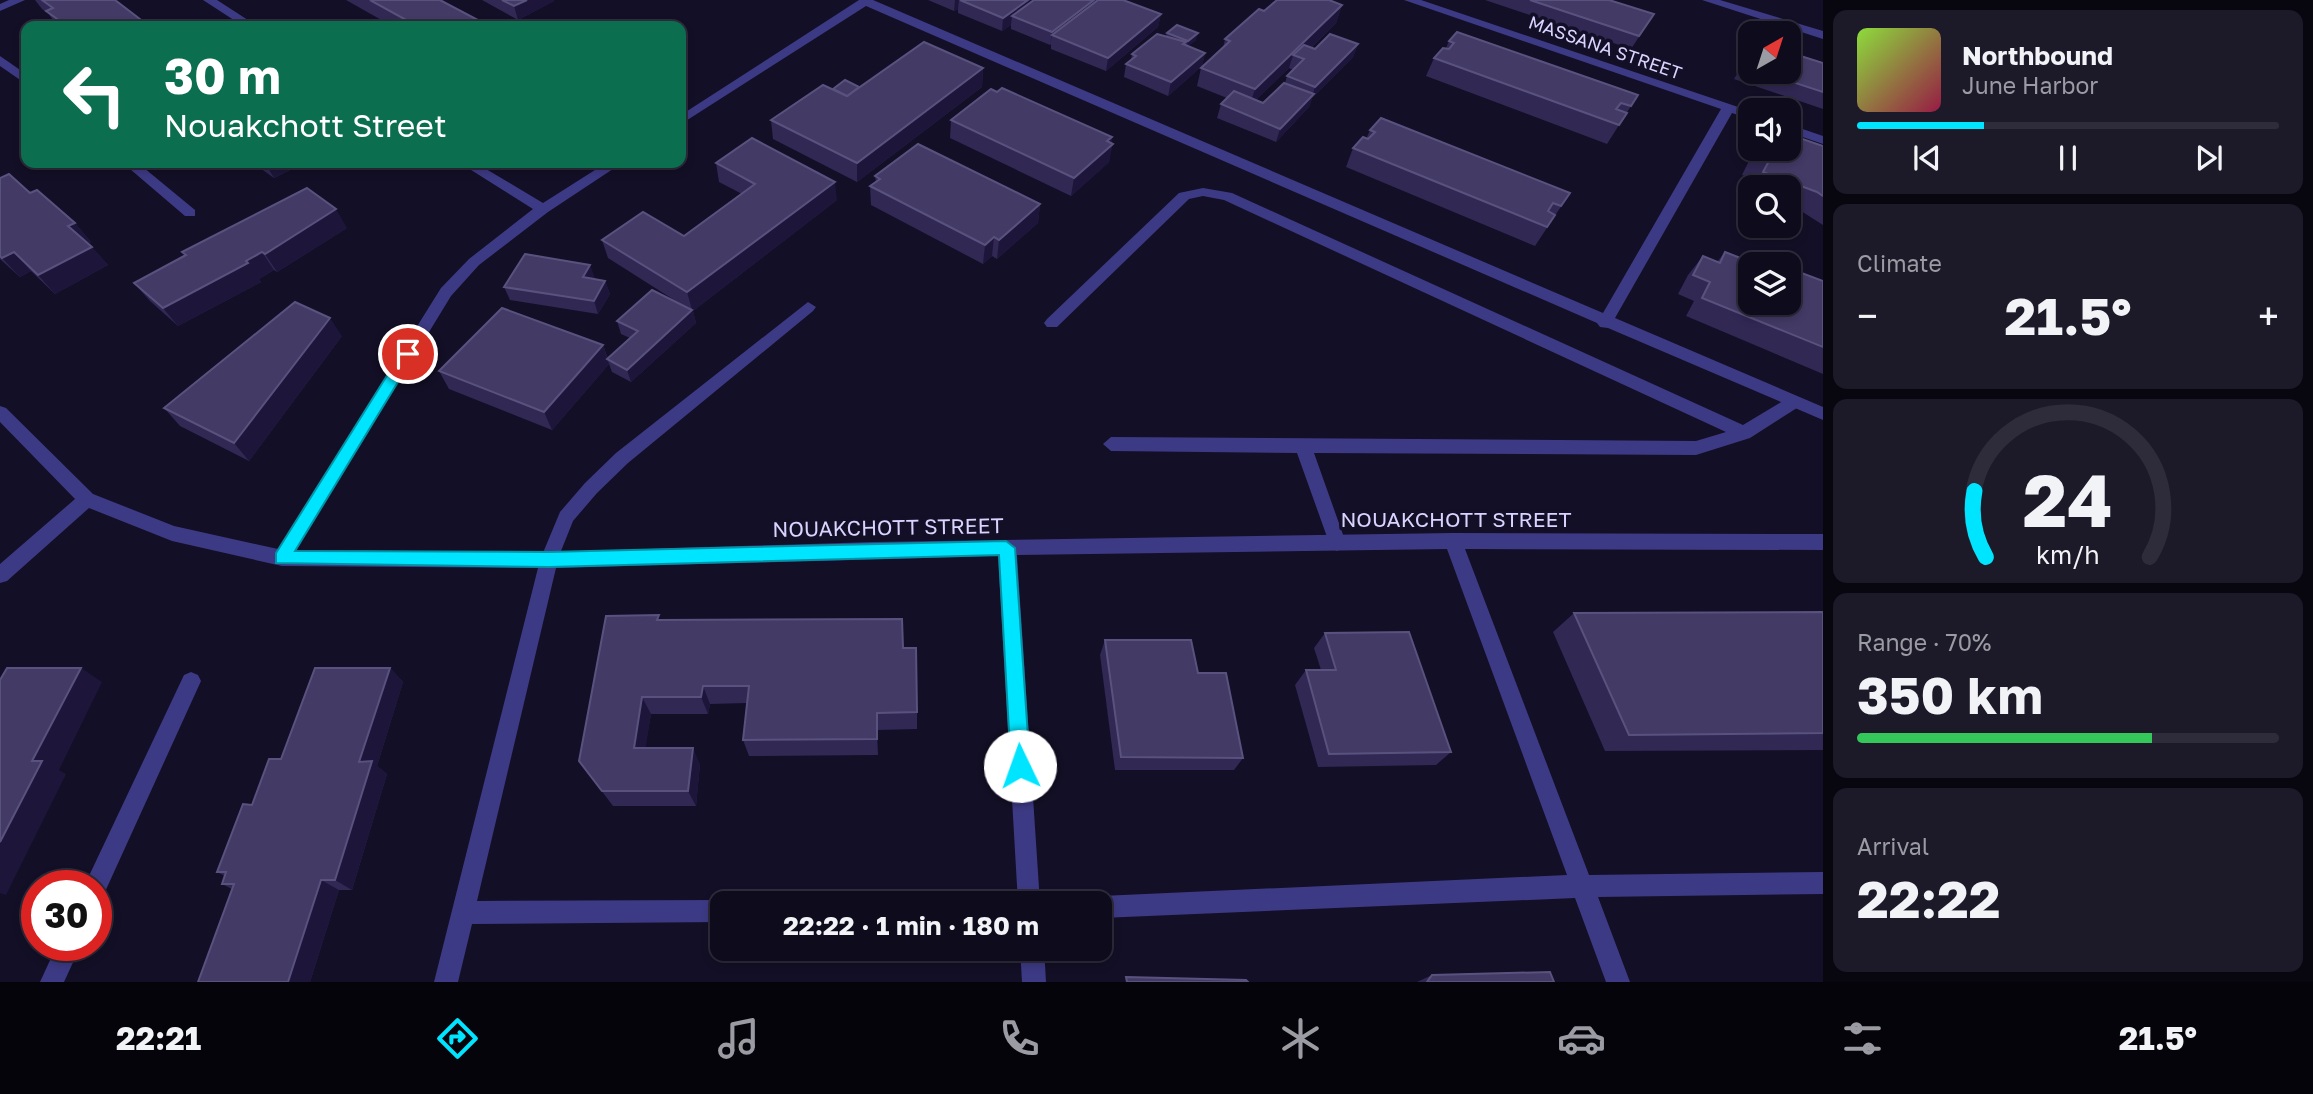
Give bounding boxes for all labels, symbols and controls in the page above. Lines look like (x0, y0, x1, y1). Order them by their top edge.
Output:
street label: MASSANA STREET (1526, 11, 1685, 84)
north arrow (1738, 21, 1801, 84)
map controls (1738, 21, 1801, 315)
text: Northbound (1962, 40, 2113, 71)
text: 30 m (164, 46, 281, 105)
icon: left (49, 49, 140, 140)
text: June Harbor (1962, 71, 2098, 99)
button: sound (1738, 98, 1801, 161)
text: Nouakchott Street (164, 106, 447, 144)
icon: previous (1908, 139, 1946, 177)
icon: pause (2049, 139, 2087, 177)
icon: next (2190, 139, 2228, 177)
button: search (1738, 175, 1801, 238)
text: Climate (1857, 249, 1942, 277)
button: layers (1738, 252, 1801, 315)
text: 21.5° (2004, 284, 2132, 346)
text: − (1857, 293, 1878, 338)
text: + (2258, 293, 2279, 338)
pin (378, 324, 438, 384)
icon: arrive (389, 335, 427, 373)
text: 24 (2023, 456, 2113, 543)
street label: NOUAKCHOTT STREET (1340, 506, 1572, 532)
street label: NOUAKCHOTT STREET (772, 512, 1004, 542)
text: km/h (2036, 539, 2100, 570)
text: Range · 70% (1857, 628, 1991, 656)
text: 350 km (1857, 663, 2043, 725)
position arrow (983, 729, 1057, 803)
text: Arrival (1857, 832, 1929, 860)
text: 22:22 (1857, 867, 2001, 929)
speed limit sign: 30 (21, 870, 112, 961)
text: 22:22 · 1 min · 180 m (783, 910, 1039, 941)
icon: directions (433, 1014, 482, 1063)
icon: music (714, 1014, 763, 1063)
icon: phone (995, 1014, 1044, 1063)
icon: climate (1276, 1014, 1325, 1063)
icon: car (1557, 1014, 1606, 1063)
icon: filters (1838, 1014, 1887, 1063)
text: 22:21 (116, 1019, 201, 1057)
text: 21.5° (2119, 1019, 2197, 1057)

